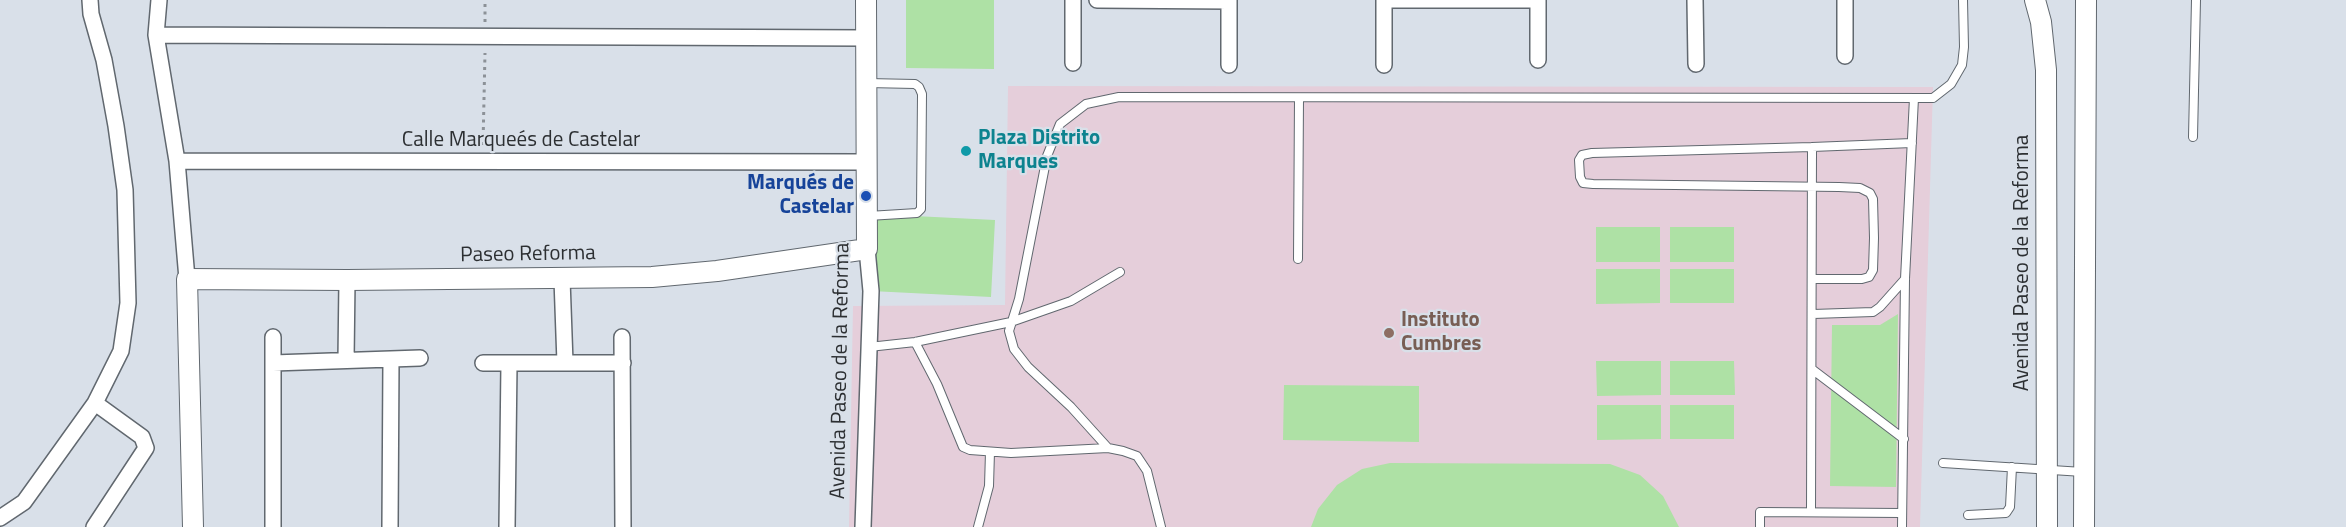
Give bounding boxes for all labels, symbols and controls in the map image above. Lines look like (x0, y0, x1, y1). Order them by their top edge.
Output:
place label: Plaza Distrito Marques (978, 126, 1100, 176)
street label: Calle Marqueés de Castelar (402, 128, 640, 154)
street label: Avenida Paseo de la Reforma (2010, 135, 2036, 391)
marker: Plaza Distrito Marques (959, 144, 973, 158)
place label: Marqués de Castelar (747, 171, 854, 221)
marker: Marqués de Castelar (859, 189, 873, 203)
street label: Paseo Reforma (460, 241, 596, 269)
street label: Avenida Paseo de la Reforma (826, 243, 856, 499)
place label: Instituto Cumbres (1401, 308, 1481, 358)
marker: Instituto Cumbres (1382, 326, 1396, 340)

